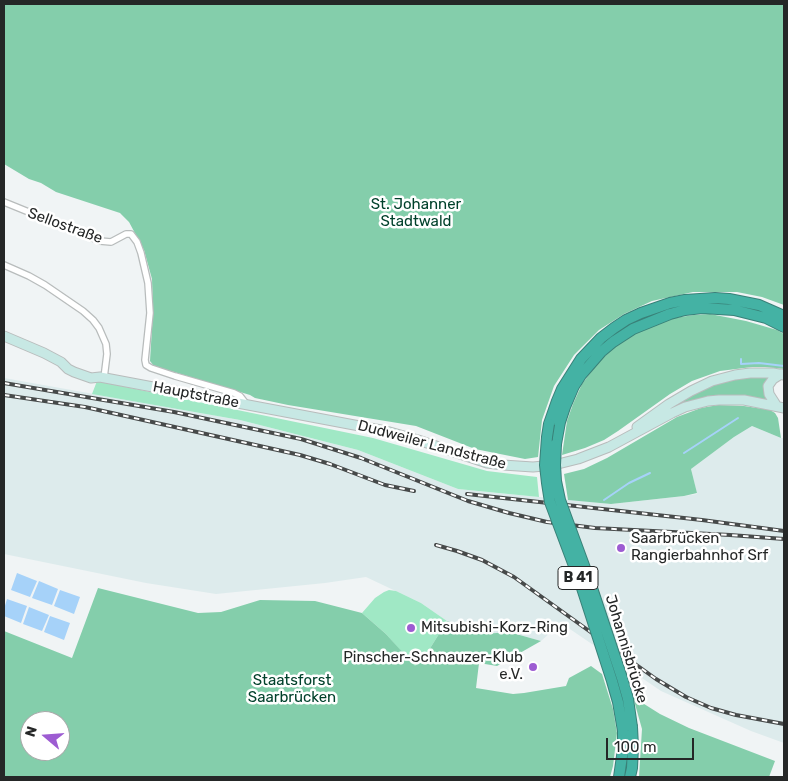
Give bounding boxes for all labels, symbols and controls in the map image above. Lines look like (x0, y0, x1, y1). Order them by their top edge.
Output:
park label: St. Johanner Stadtwald (371, 196, 461, 231)
street label: Sellostraße (25, 204, 105, 248)
street label: Hauptstraße (151, 378, 241, 412)
street label: Dudweiler Landstraße (356, 417, 508, 473)
place label: Saarbrücken Rangierbahnhof Srf (631, 530, 768, 565)
marker: Saarbrücken Rangierbahnhof Srf (615, 542, 627, 554)
road number: B 41 (558, 566, 598, 590)
street label: Johannisbrücke (601, 592, 651, 706)
place label: Mitsubishi-Korz-Ring (421, 619, 568, 637)
marker: Mitsubishi-Korz-Ring (405, 622, 417, 634)
place label: Pinscher-Schnauzer-Klub e.V. (343, 649, 523, 684)
marker: Pinscher-Schnauzer-Klub e.V. (527, 661, 539, 673)
park label: Staatsforst Saarbrücken (248, 672, 336, 707)
north arrow (20, 711, 70, 761)
text: N (22, 724, 41, 739)
scale bar (608, 728, 696, 760)
text: 100 m (614, 738, 656, 756)

